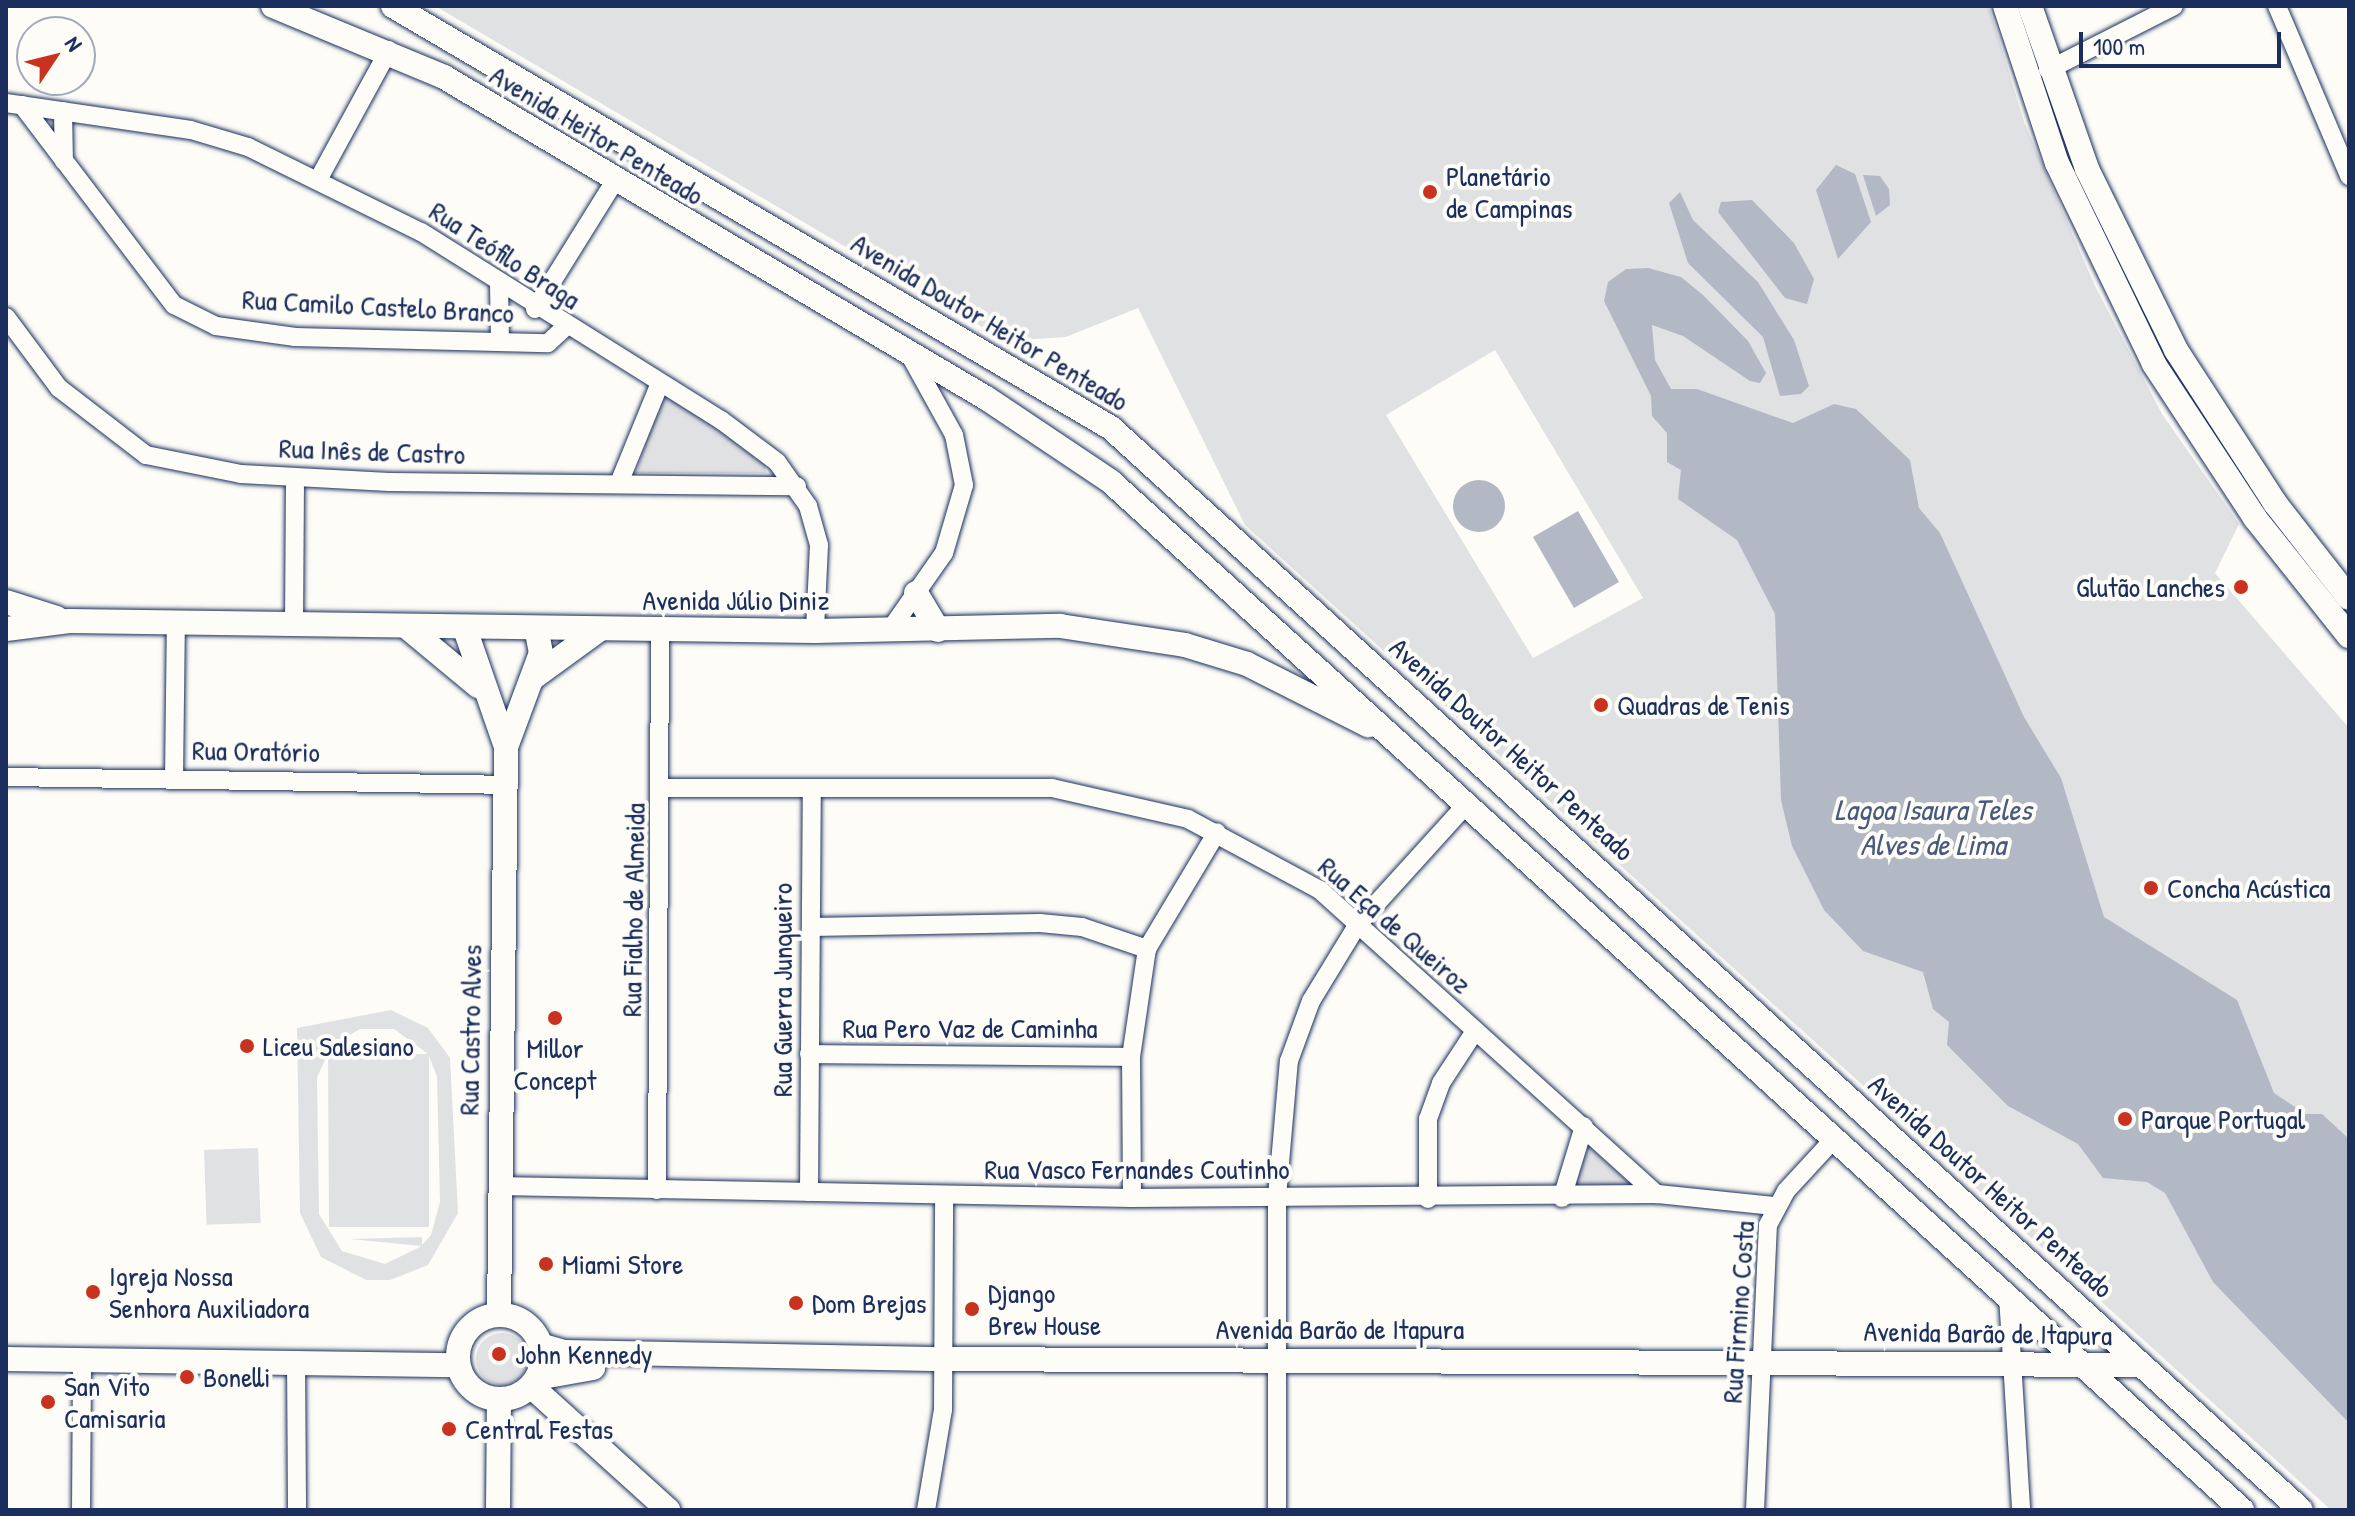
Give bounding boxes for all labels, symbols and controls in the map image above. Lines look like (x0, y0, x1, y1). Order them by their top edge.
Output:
north arrow (16, 16, 96, 96)
scale bar (2083, 16, 2285, 66)
text: N (58, 30, 90, 57)
text: 100 m (2093, 30, 2145, 62)
street label: Avenida Heitor Penteado (484, 58, 710, 212)
place label: Planetário de Campinas (1446, 159, 1573, 225)
marker: Planetário de Campinas (1421, 183, 1439, 201)
street label: Rua Teófilo Braga (423, 194, 587, 316)
street label: Avenida Doutor Heitor Penteado (845, 226, 1135, 418)
street label: Rua Camilo Castelo Branco (241, 282, 515, 330)
street label: Rua Inês de Castro (278, 431, 466, 471)
place label: Glutão Lanches (2076, 570, 2225, 604)
marker: Glutão Lanches (2232, 578, 2250, 596)
street label: Avenida Júlio Diniz (643, 583, 829, 617)
street label: Avenida Doutor Heitor Penteado (1383, 630, 1641, 868)
place label: Quadras de Tenis (1617, 688, 1790, 722)
marker: Quadras de Tenis (1592, 696, 1610, 714)
street label: Rua Oratório (192, 733, 320, 769)
water label: Lagoa Isaura Teles Alves de Lima (1834, 791, 2032, 862)
street label: Rua Fialho de Almeida (614, 803, 652, 1017)
street label: Rua Eça de Queiroz (1312, 850, 1478, 1000)
place label: Concha Acústica (2167, 871, 2331, 905)
marker: Concha Acústica (2142, 879, 2160, 897)
street label: Rua Guerra Junqueiro (765, 883, 799, 1097)
street label: Rua Castro Alves (452, 944, 488, 1116)
marker: Millor Concept (546, 1009, 564, 1027)
street label: Rua Pero Vaz de Caminha (842, 1011, 1098, 1045)
place label: Liceu Salesiano (263, 1029, 414, 1063)
place label: Millor Concept (514, 1031, 596, 1097)
marker: Liceu Salesiano (238, 1037, 256, 1055)
street label: Avenida Doutor Heitor Penteado (1862, 1067, 2120, 1305)
place label: Parque Portugal (2141, 1102, 2305, 1136)
marker: Parque Portugal (2116, 1110, 2134, 1128)
street label: Rua Vasco Fernandes Coutinho (985, 1152, 1289, 1186)
street label: Rua Firmino Costa (1715, 1220, 1761, 1404)
place label: Miami Store (562, 1247, 683, 1281)
marker: Miami Store (537, 1255, 555, 1273)
place label: Igreja Nossa Senhora Auxiliadora (109, 1259, 309, 1325)
place label: Django Brew House (988, 1276, 1101, 1342)
marker: Igreja Nossa Senhora Auxiliadora (84, 1283, 102, 1301)
place label: Dom Brejas (812, 1286, 927, 1320)
marker: Dom Brejas (787, 1294, 805, 1312)
marker: Django Brew House (963, 1300, 981, 1318)
street label: Avenida Barão de Itapura (1216, 1312, 1464, 1346)
street label: Avenida Barão de Itapura (1863, 1314, 2113, 1352)
place label: John Kennedy (515, 1337, 653, 1371)
marker: John Kennedy (490, 1345, 508, 1363)
place label: Bonelli (203, 1360, 271, 1394)
marker: Bonelli (178, 1368, 196, 1386)
place label: San Vito Camisaria (64, 1369, 165, 1435)
marker: San Vito Camisaria (39, 1393, 57, 1411)
place label: Central Festas (465, 1412, 613, 1446)
marker: Central Festas (440, 1420, 458, 1438)

